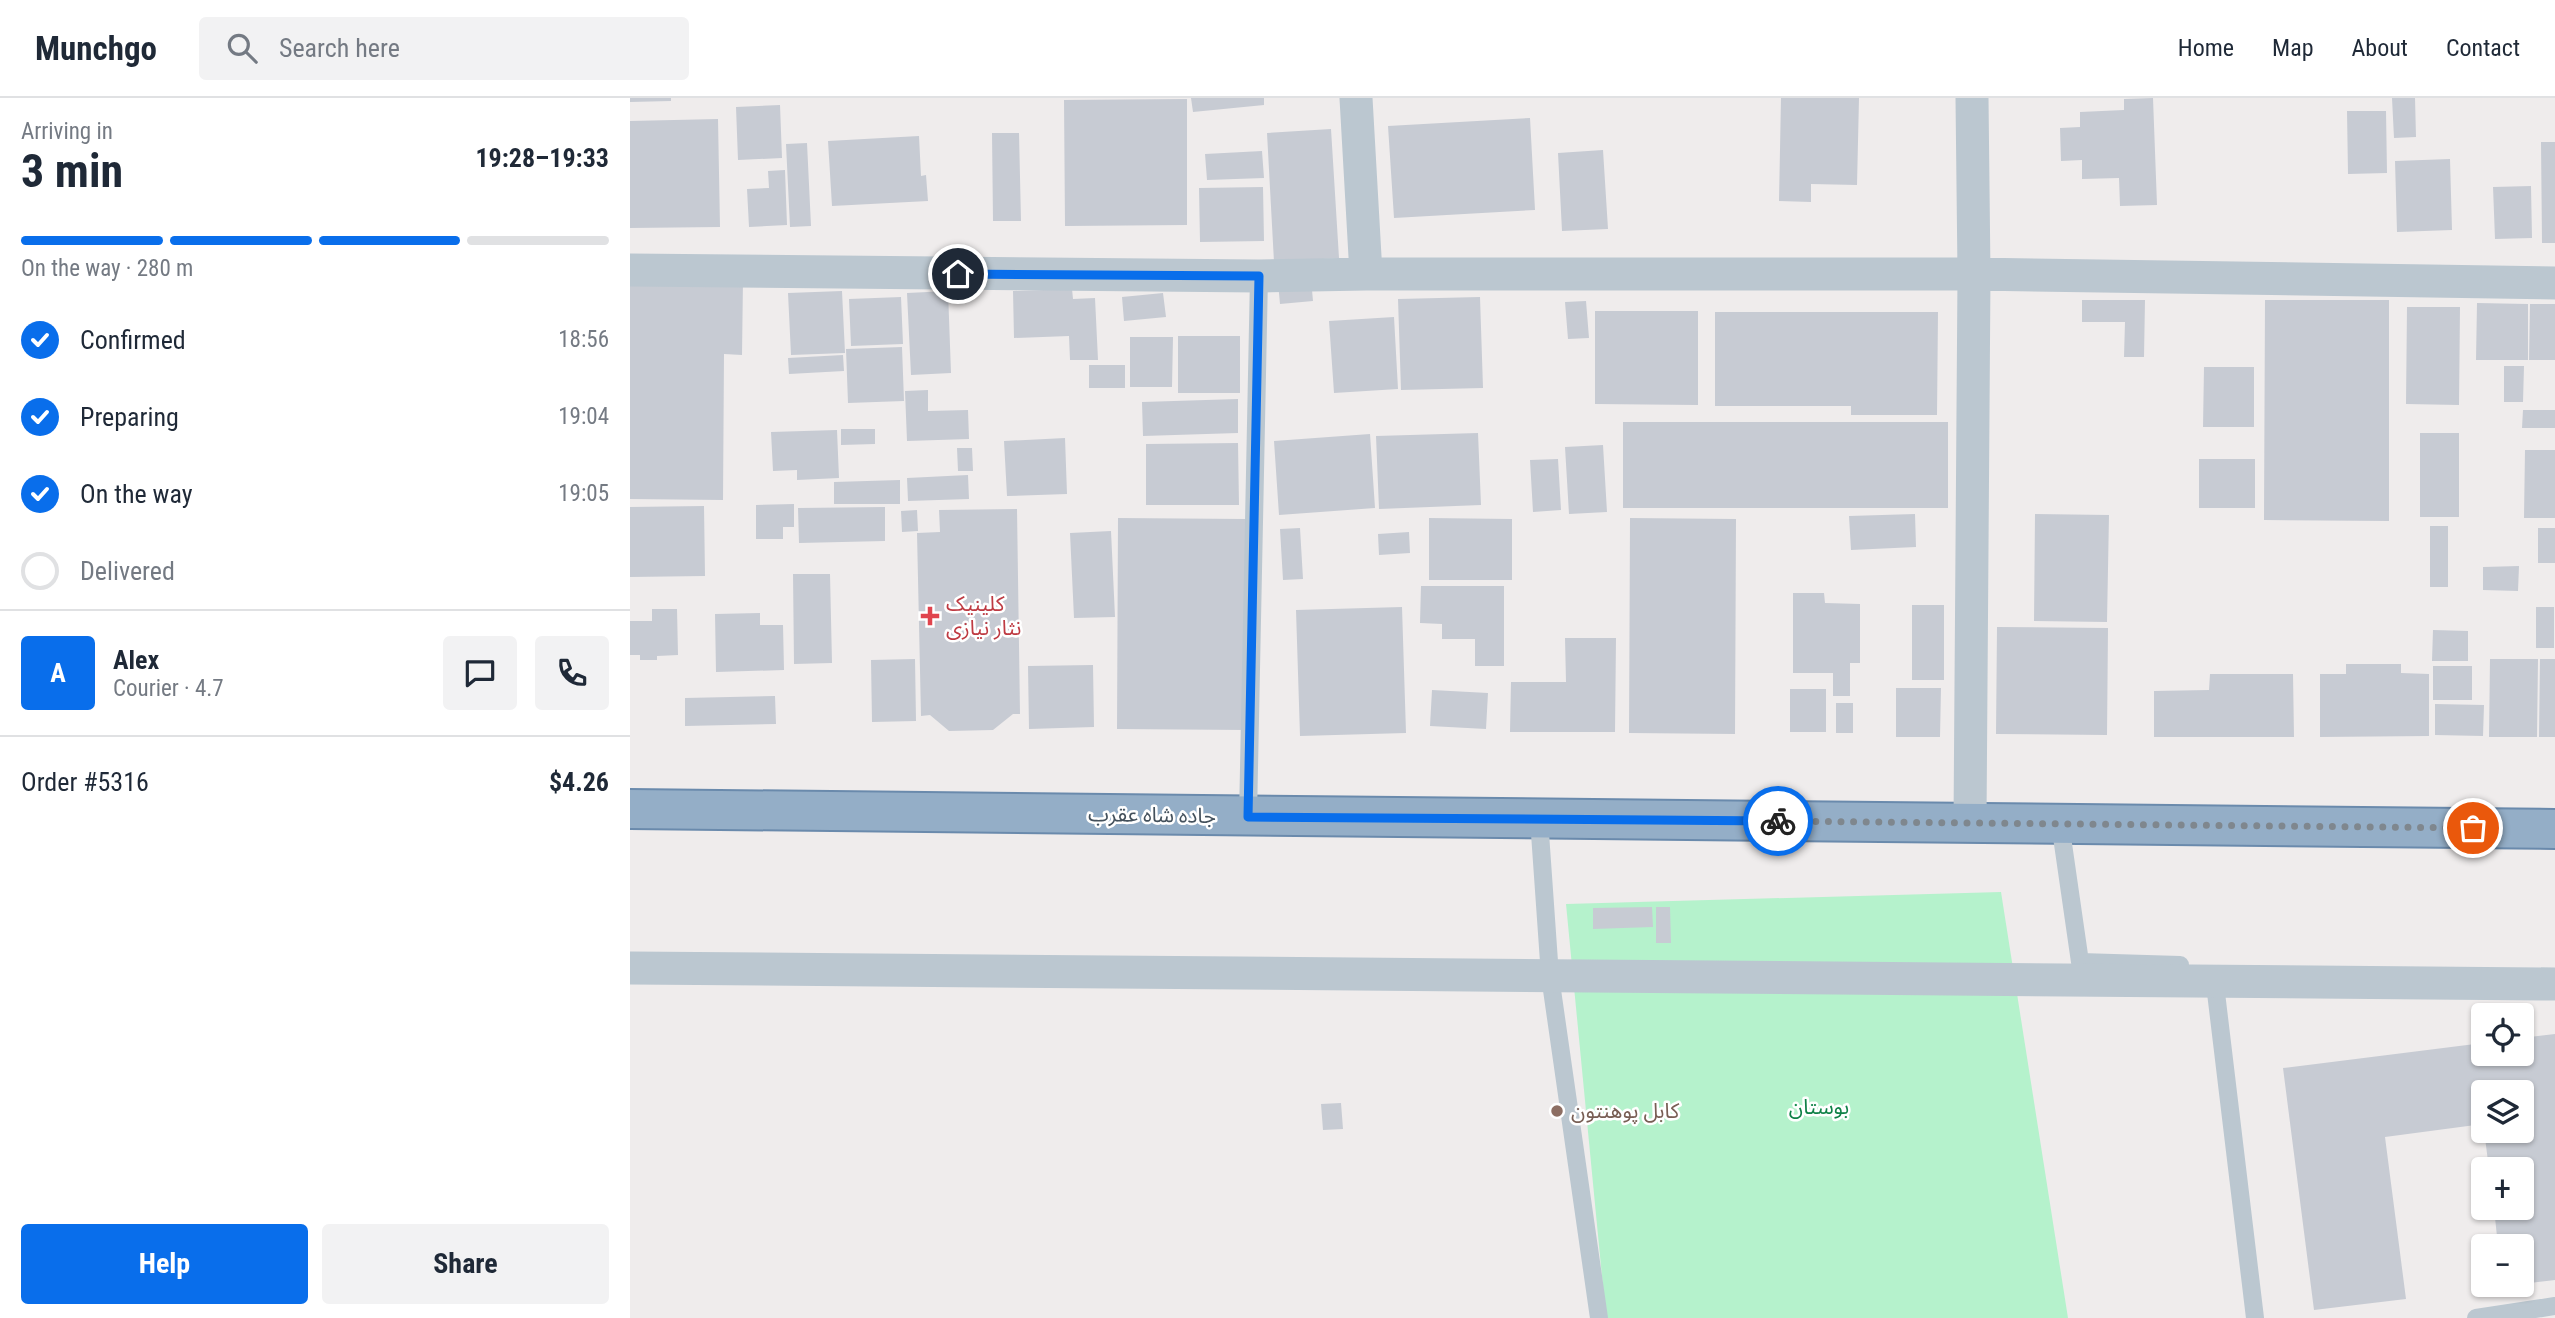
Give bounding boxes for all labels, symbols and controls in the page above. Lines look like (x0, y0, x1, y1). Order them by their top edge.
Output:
search box (199, 17, 689, 80)
text: Munchgo (35, 29, 157, 68)
icon: search (223, 29, 261, 67)
text: Search here (279, 33, 400, 63)
text: Home (2178, 34, 2234, 62)
text: Map (2272, 34, 2314, 62)
text: About (2352, 34, 2408, 62)
text: Contact (2446, 34, 2520, 62)
text: Arriving in (21, 118, 113, 145)
text: 19:28–19:33 (475, 143, 609, 173)
text: 3 min (21, 144, 123, 198)
pin (928, 244, 988, 304)
text: On the way · 280 m (21, 255, 193, 282)
icon: home (939, 255, 977, 293)
icon: check (21, 321, 59, 359)
text: Confirmed (80, 325, 186, 355)
text: 18:56 (558, 326, 609, 353)
icon: check (21, 398, 59, 436)
text: Preparing (80, 402, 179, 432)
text: 19:04 (558, 403, 609, 430)
icon: check (21, 475, 59, 513)
text: On the way (80, 479, 193, 509)
text: 19:05 (558, 480, 609, 507)
text: Delivered (80, 556, 175, 586)
place label: کلینیک نثار نیازی (946, 592, 1021, 640)
marker: کلینیک نثار نیازی (920, 606, 940, 626)
button: chat (443, 636, 517, 710)
button: phone (535, 636, 609, 710)
text: Alex (113, 645, 159, 675)
text: A (50, 658, 66, 688)
text: Courier · 4.7 (113, 675, 224, 702)
text: Order #5316 (21, 767, 149, 797)
text: $4.26 (549, 767, 609, 797)
courier (1743, 786, 1813, 856)
pin (2443, 798, 2503, 858)
street label: جاده شاه عقرب (1088, 802, 1216, 828)
icon: bike (1759, 802, 1797, 840)
icon: bag (2454, 809, 2492, 847)
map controls (2471, 1003, 2534, 1297)
button: locate (2471, 1003, 2534, 1066)
button: layers (2471, 1080, 2534, 1143)
park label: بوستان (1789, 1095, 1849, 1119)
place label: کابل پوهنتون (1571, 1099, 1679, 1124)
marker: کابل پوهنتون (1549, 1103, 1565, 1119)
button: + (2471, 1157, 2534, 1220)
button: Help (21, 1224, 308, 1304)
button: Share (322, 1224, 609, 1304)
button: − (2471, 1234, 2534, 1297)

